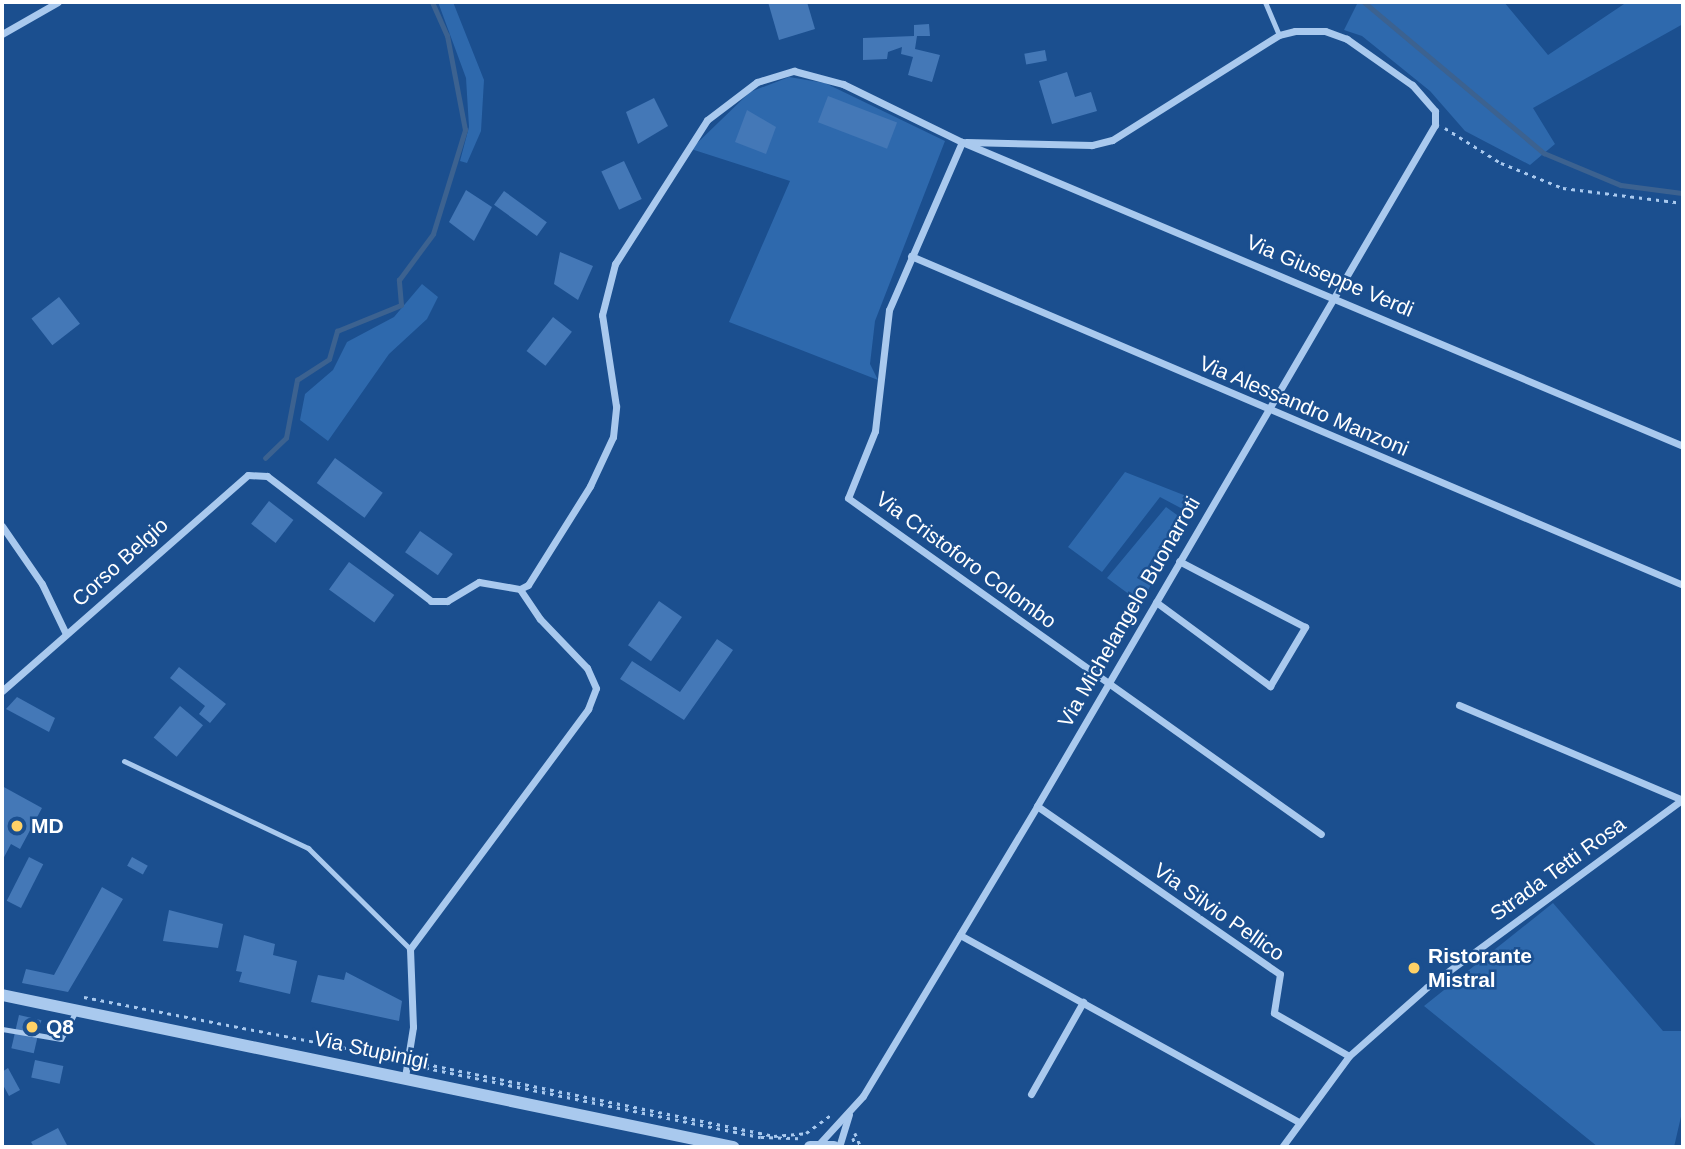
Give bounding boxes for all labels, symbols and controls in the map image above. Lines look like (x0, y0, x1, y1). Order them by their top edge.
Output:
street label: Via Giuseppe Verdi (1243, 229, 1417, 323)
street label: Via Alessandro Manzoni (1195, 350, 1413, 462)
street label: Via Cristoforo Colombo (871, 486, 1061, 634)
street label: Via Michelangelo Buonarroti (1053, 492, 1205, 732)
street label: Corso Belgio (67, 512, 173, 612)
street label: Strada Tetti Rosa (1485, 811, 1631, 927)
place label: MD (31, 813, 64, 839)
marker: MD (9, 818, 25, 834)
street label: Via Silvio Pellico (1149, 858, 1289, 966)
place label: Ristorante Mistral (1428, 943, 1532, 993)
marker: Ristorante Mistral (1406, 960, 1422, 976)
place label: Q8 (46, 1014, 74, 1040)
marker: Q8 (24, 1019, 40, 1035)
street label: Via Stupinigi (311, 1026, 431, 1074)

